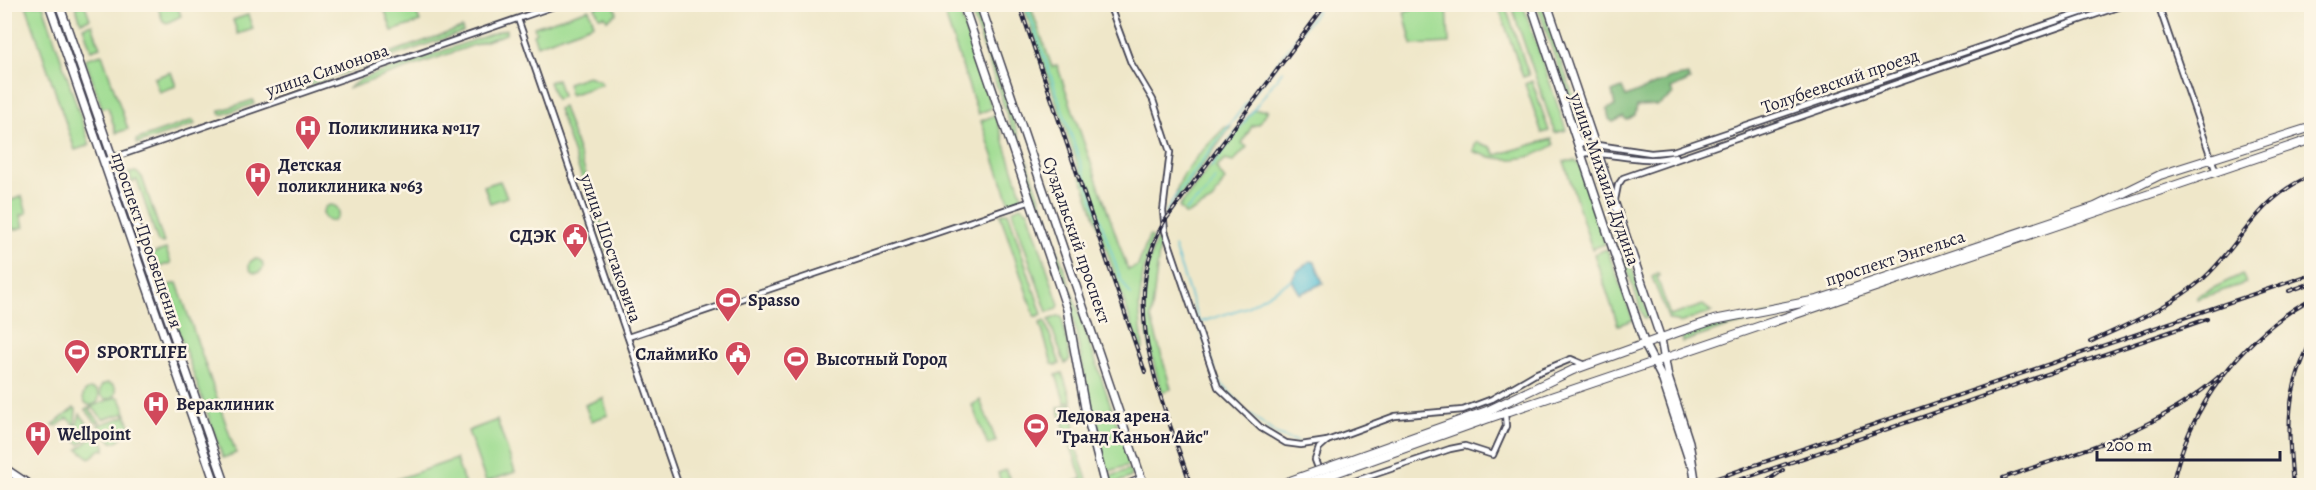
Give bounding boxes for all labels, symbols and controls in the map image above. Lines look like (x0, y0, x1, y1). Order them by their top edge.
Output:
street label: улица Симонова (261, 37, 392, 103)
street label: Толубеевский проезд (1758, 43, 1922, 119)
street label: улица Михаила Дудина (1564, 89, 1646, 269)
hospital icon: Поликлиника №117 (293, 113, 323, 151)
place label: Поликлиника №117 (328, 116, 480, 140)
street label: проспект Просвещения (106, 149, 188, 331)
place label: Детская поликлиника №63 (278, 153, 423, 198)
street label: Суздальский проспект (1037, 153, 1117, 327)
hospital icon: Детская поликлиника №63 (243, 160, 273, 198)
street label: улица Шостаковича (574, 170, 648, 326)
public building icon: СДЭК (560, 221, 590, 259)
place label: СДЭК (510, 224, 556, 248)
street label: проспект Энгельса (1822, 224, 1969, 292)
sports icon: Spasso (713, 285, 743, 323)
place label: Spasso (748, 288, 800, 312)
sports icon: SPORTLIFE (62, 337, 92, 375)
public building icon: СлаймиКо (723, 339, 753, 377)
place label: SPORTLIFE (97, 340, 187, 364)
place label: СлаймиКо (635, 342, 718, 366)
sports icon: Высотный Город (781, 344, 811, 382)
place label: Высотный Город (816, 347, 947, 371)
hospital icon: Вераклиник (141, 389, 171, 427)
place label: Вераклиник (176, 392, 275, 416)
place label: Ледовая арена "Гранд Каньон Айс" (1056, 404, 1209, 449)
sports icon: Ледовая арена "Гранд Каньон Айс" (1021, 411, 1051, 449)
hospital icon: Wellpoint (23, 419, 53, 457)
place label: Wellpoint (56, 422, 131, 446)
scale bar (2097, 424, 2280, 462)
text: 200 m (2106, 433, 2152, 457)

